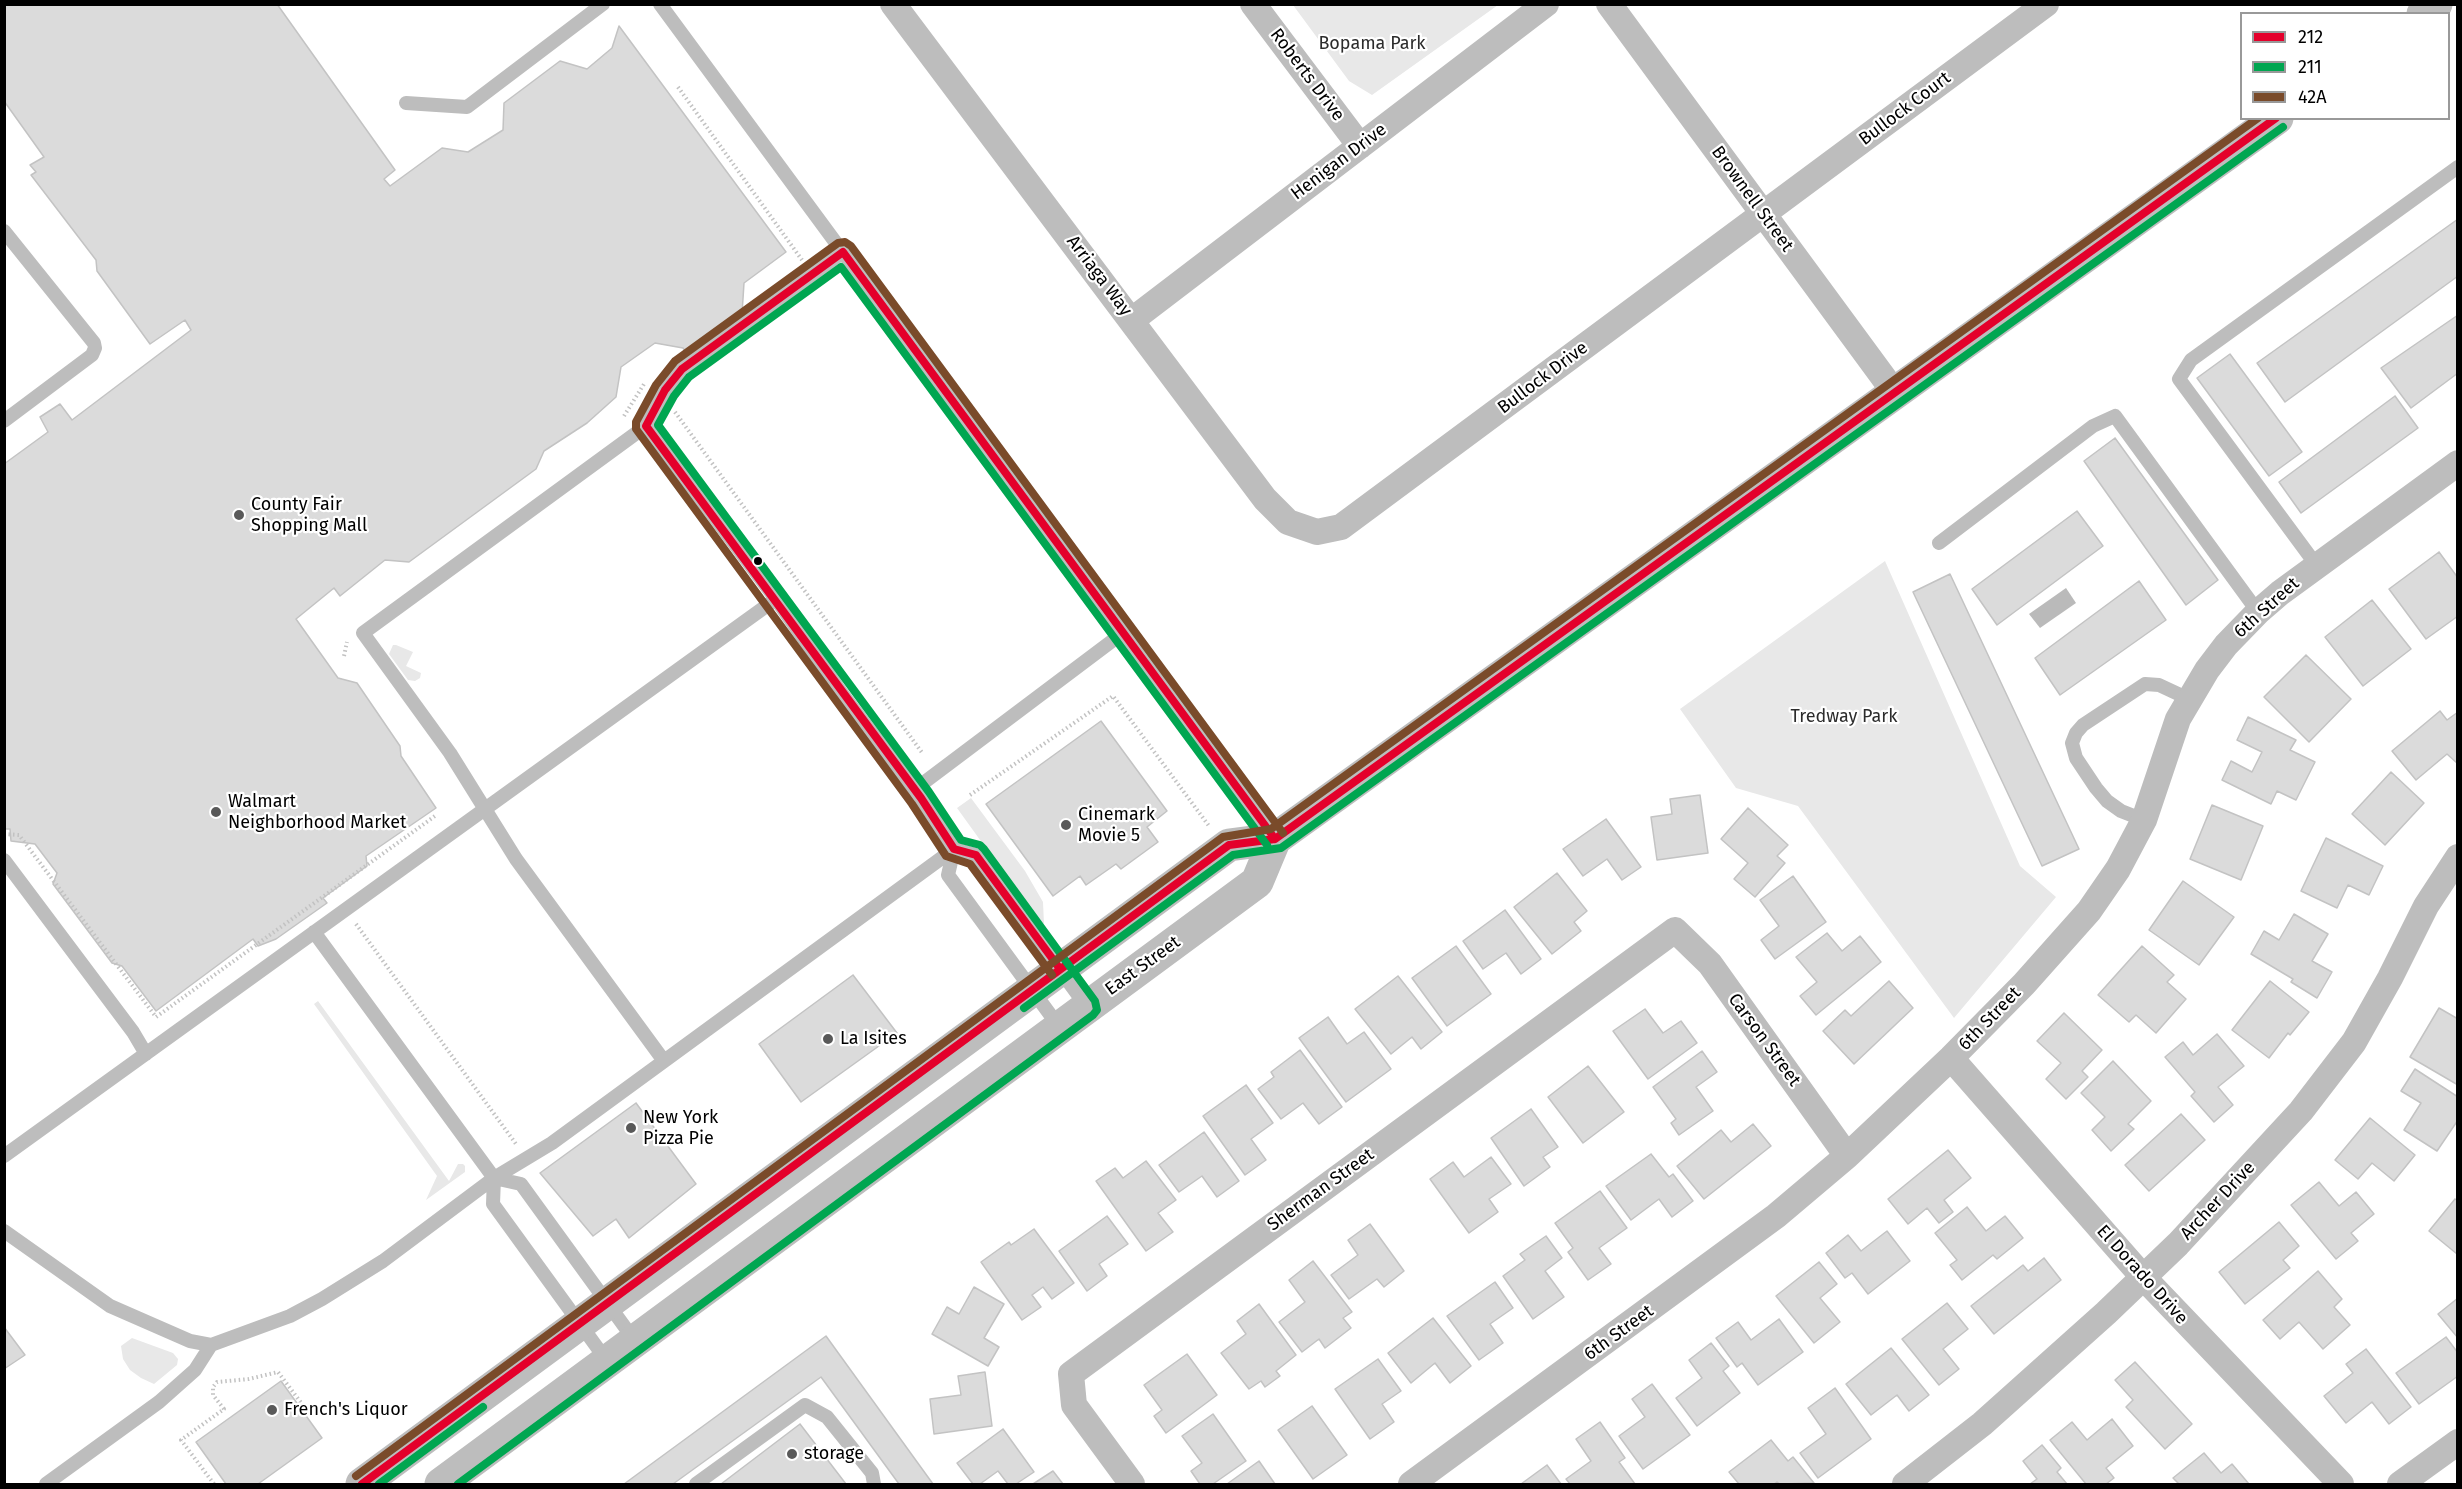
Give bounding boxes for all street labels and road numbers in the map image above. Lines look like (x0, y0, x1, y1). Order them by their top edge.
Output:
street label: Roberts Drive (1265, 24, 1349, 126)
street label: Bullock Court (1855, 68, 1955, 150)
street label: Henigan Drive (1287, 119, 1391, 205)
street label: Brownell Street (1706, 142, 1798, 256)
street label: Arriaga Way (1062, 231, 1136, 321)
street label: Bullock Drive (1494, 337, 1592, 419)
street label: 6th Street (2230, 573, 2304, 643)
street label: East Street (1101, 932, 1185, 1000)
street label: 6th Street (1954, 983, 2026, 1055)
street label: Carson Street (1723, 989, 1805, 1091)
street label: Sherman Street (1263, 1144, 1379, 1236)
street label: Archer Drive (2176, 1157, 2260, 1245)
street label: El Dorado Drive (2092, 1221, 2192, 1329)
street label: 6th Street (1580, 1301, 1658, 1365)

